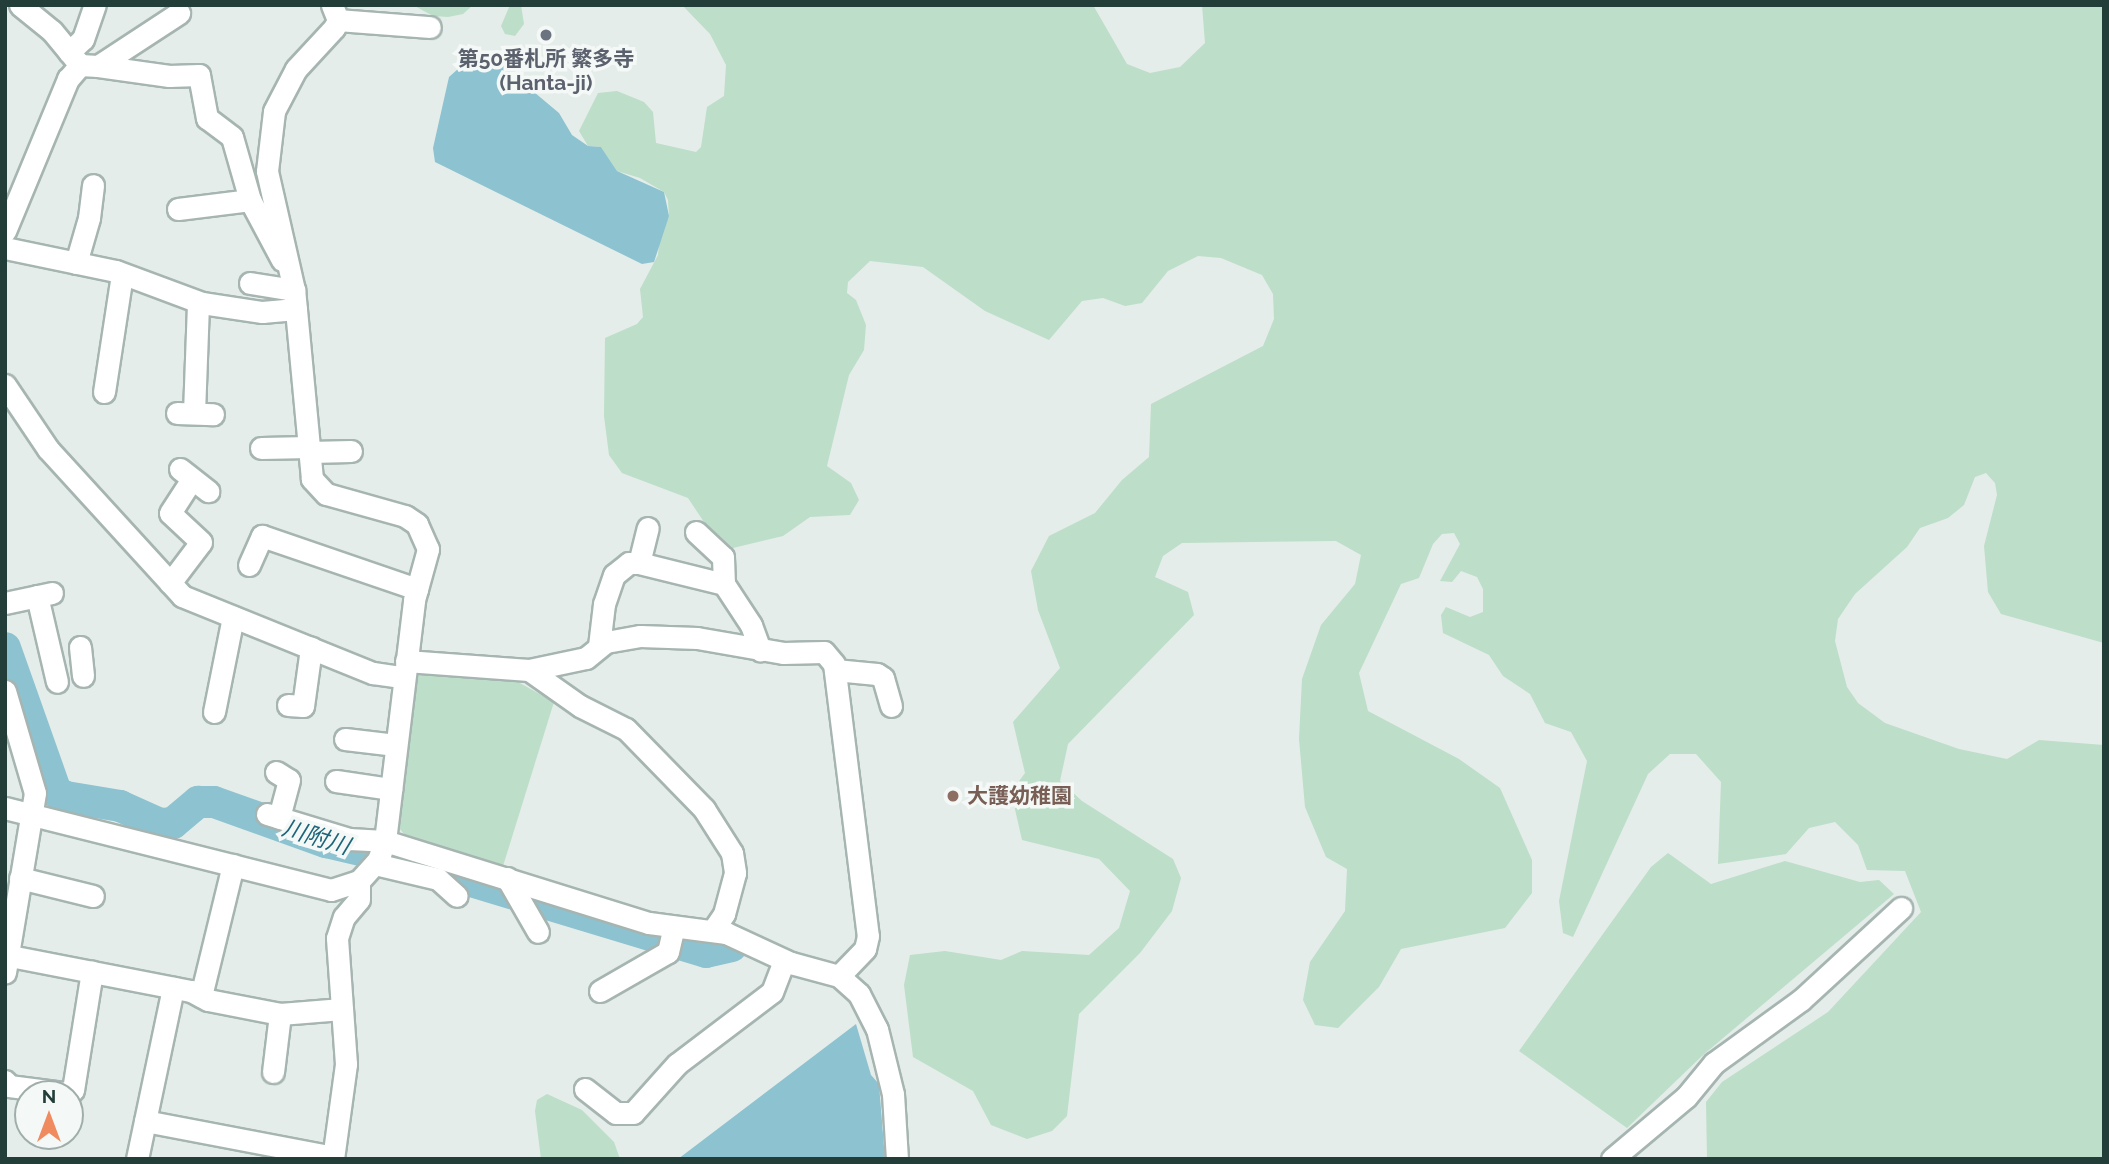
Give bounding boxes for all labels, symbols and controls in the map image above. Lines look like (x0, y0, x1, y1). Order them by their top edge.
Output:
marker: 第50番札所 繁多寺 (Hanta-ji) (538, 27, 554, 43)
place label: 第50番札所 繁多寺 (Hanta-ji) (458, 46, 634, 96)
place label: 大護幼稚園 (967, 783, 1072, 809)
marker: 大護幼稚園 (945, 788, 961, 804)
water label: 川附川 (279, 814, 353, 860)
north arrow (14, 1080, 84, 1150)
text: N (42, 1085, 56, 1107)

